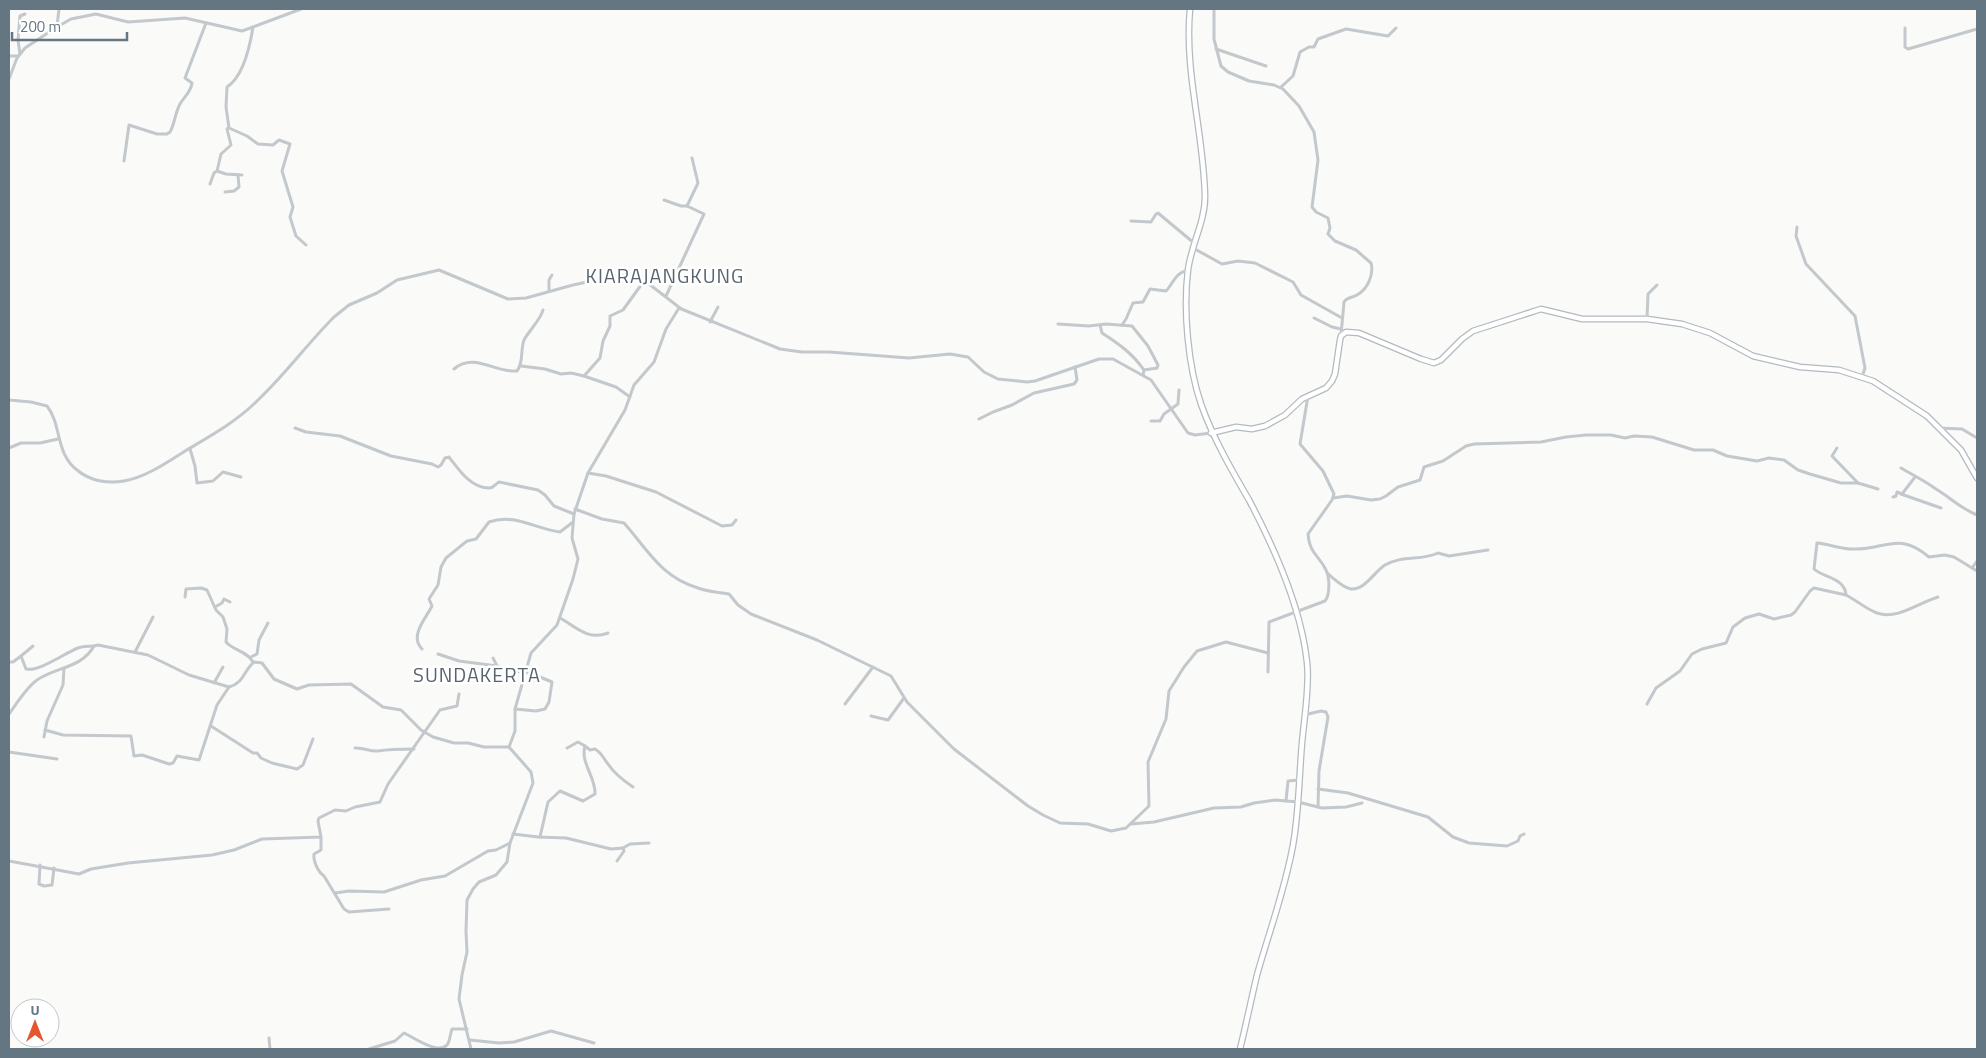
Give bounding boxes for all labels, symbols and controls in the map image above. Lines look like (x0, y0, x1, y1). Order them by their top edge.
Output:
scale bar (12, 10, 128, 42)
text: 200 m (20, 15, 61, 38)
district label: KIARAJANGKUNG (586, 260, 744, 291)
district label: SUNDAKERTA (413, 659, 541, 690)
north arrow (10, 998, 60, 1048)
text: U (30, 999, 40, 1020)

